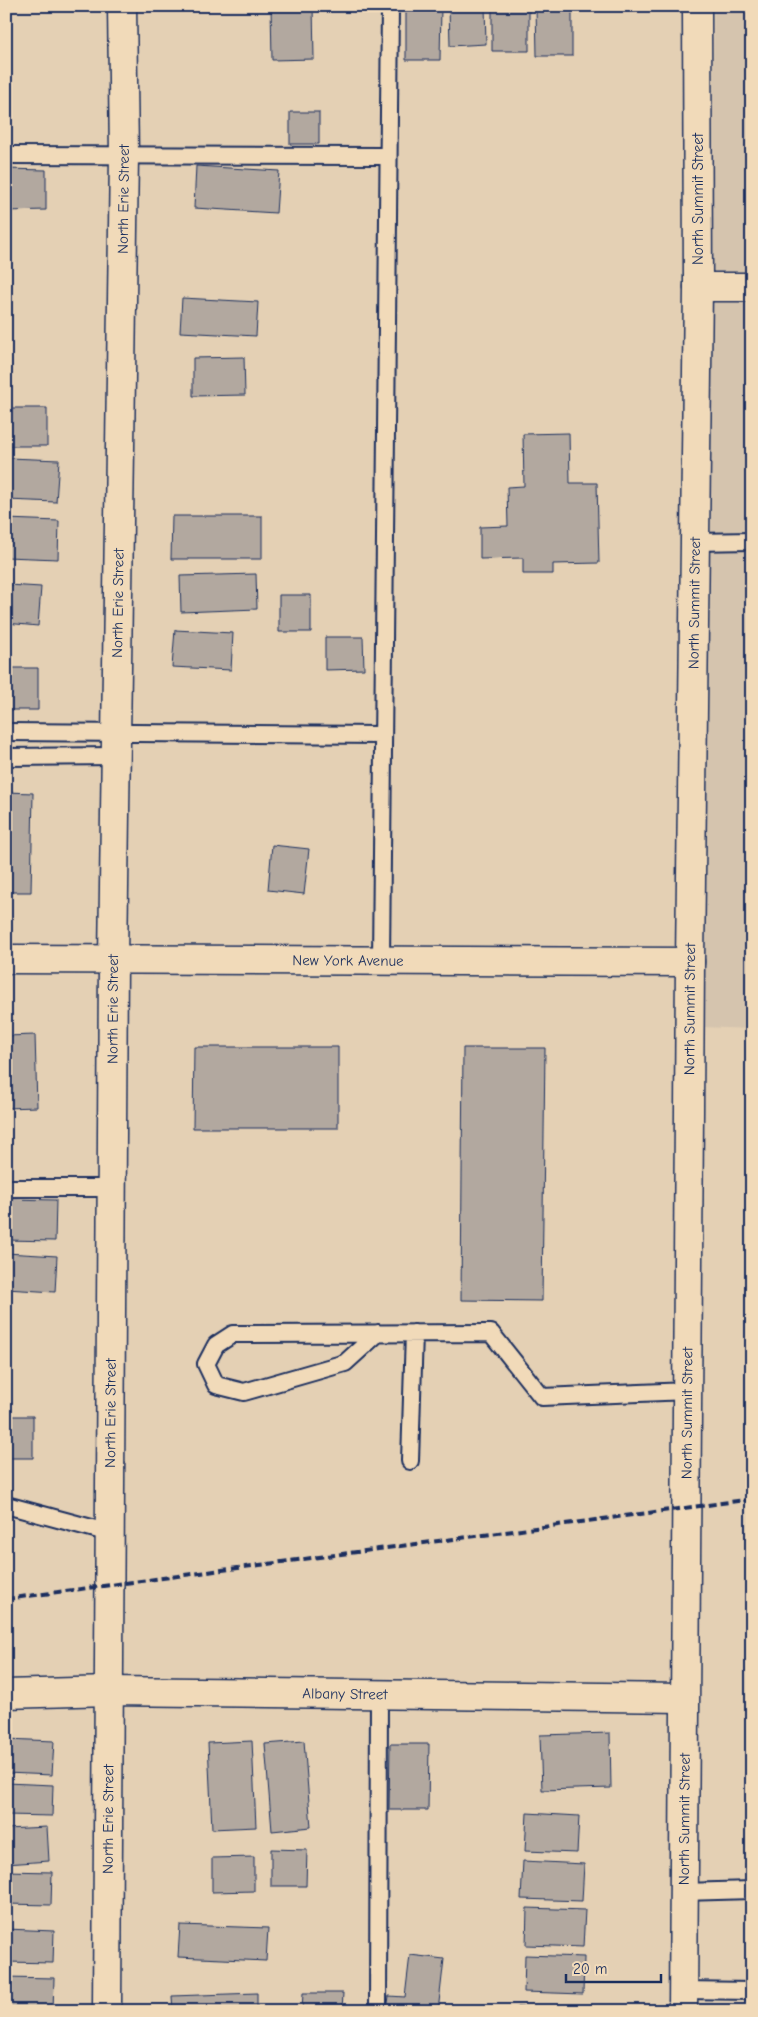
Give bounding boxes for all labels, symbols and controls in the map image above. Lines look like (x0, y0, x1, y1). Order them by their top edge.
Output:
street label: North Summit Street (689, 132, 707, 265)
street label: North Erie Street (114, 143, 133, 254)
street label: North Summit Street (684, 536, 704, 669)
street label: North Erie Street (108, 547, 128, 658)
street label: North Summit Street (680, 942, 699, 1075)
street label: New York Avenue (292, 951, 404, 970)
street label: North Erie Street (103, 953, 122, 1064)
street label: North Summit Street (678, 1346, 696, 1479)
street label: North Erie Street (101, 1357, 120, 1468)
street label: Albany Street (302, 1684, 388, 1703)
street label: North Summit Street (675, 1752, 694, 1885)
street label: North Erie Street (99, 1763, 117, 1874)
scale bar (566, 1952, 660, 1984)
text: 20 m (573, 1960, 607, 1978)

